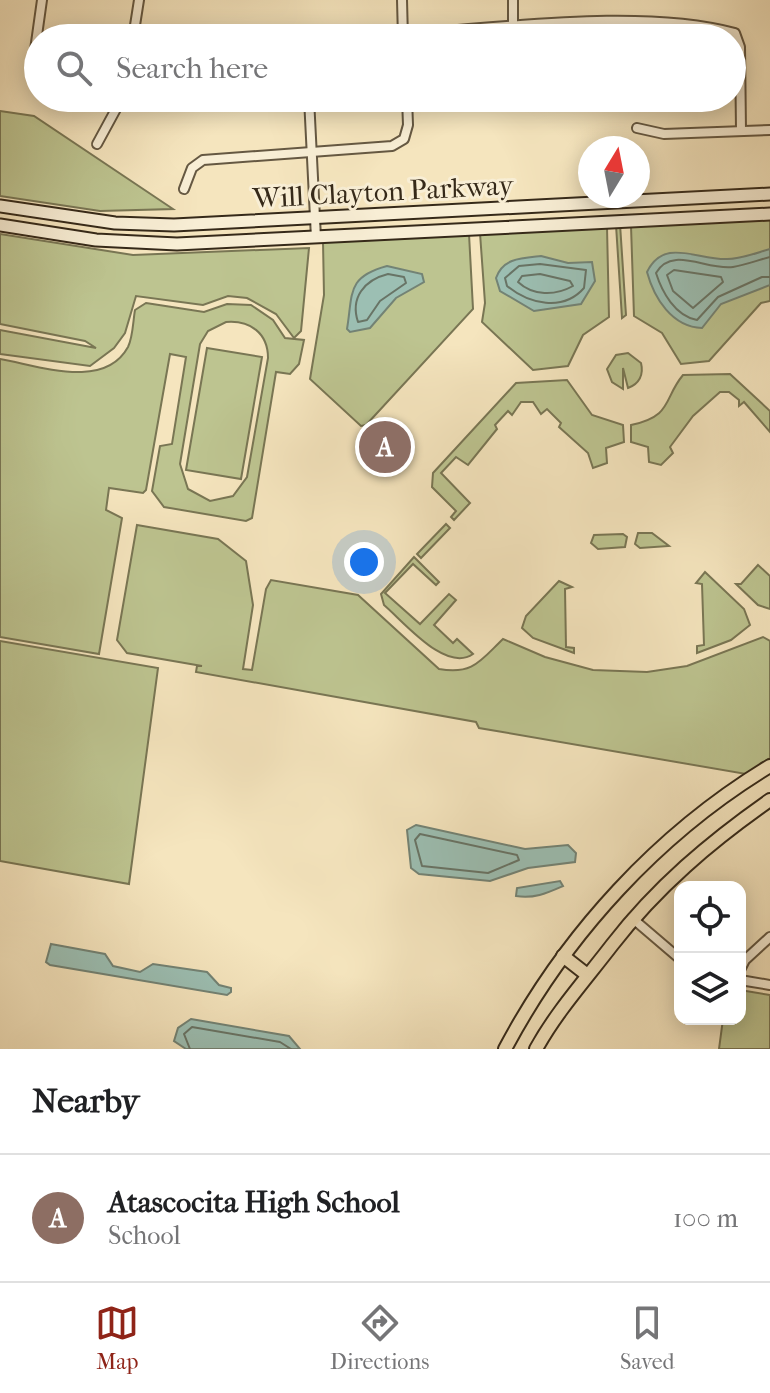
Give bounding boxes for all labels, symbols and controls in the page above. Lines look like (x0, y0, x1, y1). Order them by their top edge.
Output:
search box (24, 24, 746, 112)
icon: search (52, 46, 96, 90)
text: Search here (116, 51, 268, 86)
north arrow (578, 136, 650, 208)
street label: Will Clayton Parkway (251, 168, 515, 215)
pin: A (359, 417, 411, 477)
your location (344, 542, 384, 582)
map controls (674, 881, 746, 1025)
button: locate (674, 881, 746, 953)
button: layers (674, 953, 746, 1025)
text: Nearby (32, 1081, 139, 1121)
text: Atascocita High School (108, 1185, 400, 1220)
text: A (50, 1203, 66, 1234)
text: 100 m (673, 1203, 738, 1234)
text: School (108, 1220, 181, 1251)
tab: Map (95, 1301, 139, 1375)
tab: Directions (330, 1301, 429, 1375)
tab: Saved (620, 1301, 675, 1375)

